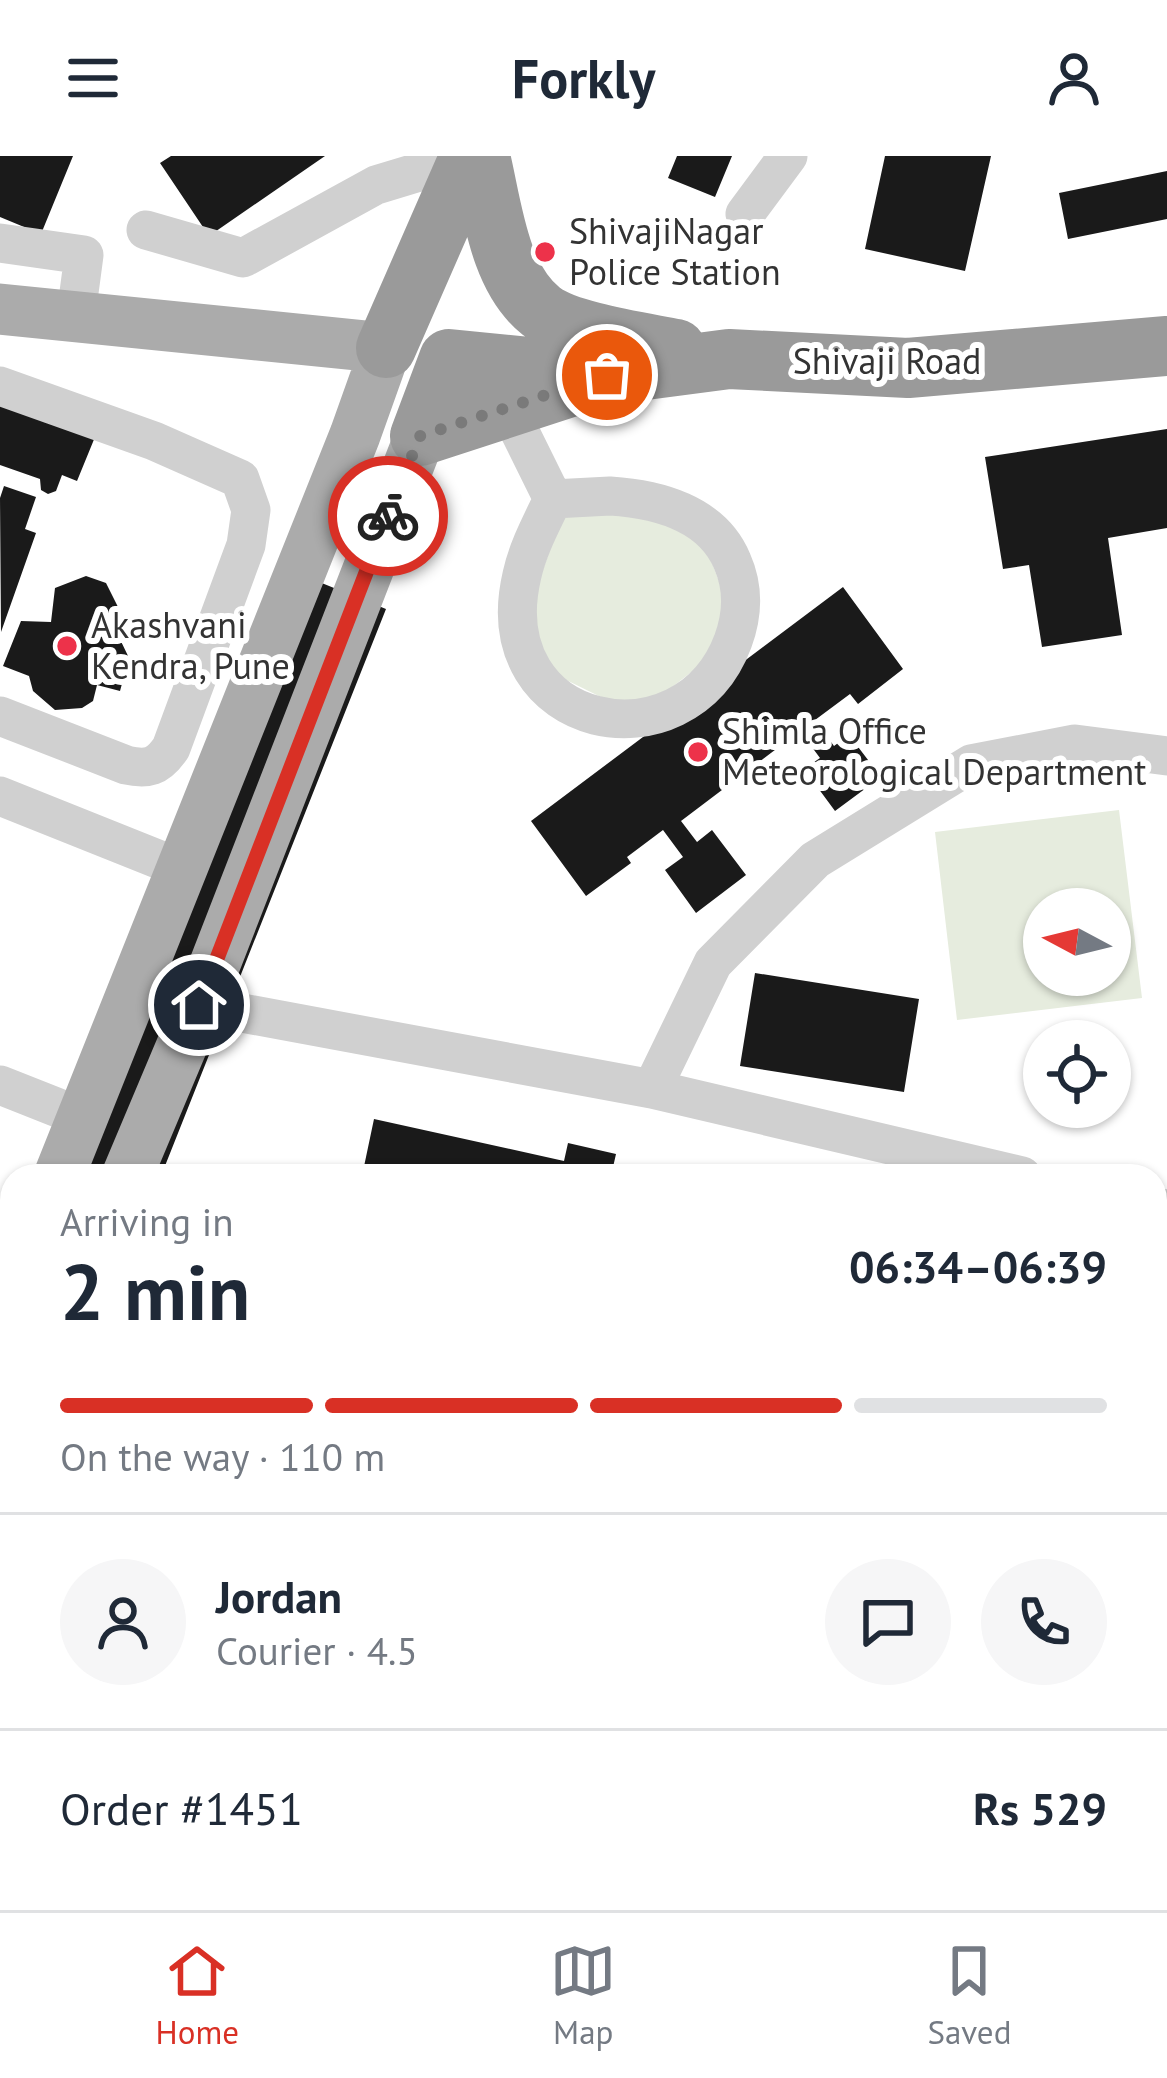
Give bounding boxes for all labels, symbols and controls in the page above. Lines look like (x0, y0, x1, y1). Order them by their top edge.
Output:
text: Forkly (512, 43, 655, 113)
icon: menu (60, 45, 126, 111)
icon: person (1041, 45, 1107, 111)
place label: ShivajiNagar Police Station (569, 207, 781, 295)
marker: ShivajiNagar Police Station (532, 239, 558, 265)
pin (556, 324, 658, 426)
street label: Shivaji Road (793, 337, 981, 384)
icon: bag (574, 342, 640, 408)
courier (328, 456, 448, 576)
icon: bike (355, 483, 421, 549)
place label: Akashvani Kendra, Pune (91, 601, 290, 689)
marker: Akashvani Kendra, Pune (54, 633, 80, 659)
place label: Shimla Office Meteorological Department (722, 707, 1146, 795)
marker: Shimla Office Meteorological Department (685, 739, 711, 765)
north arrow (1023, 888, 1131, 996)
map controls (1023, 888, 1131, 1128)
pin (148, 954, 250, 1056)
icon: home (166, 972, 232, 1038)
button: locate (1023, 1020, 1131, 1128)
text: Arriving in (60, 1196, 234, 1247)
text: 06:34–06:39 (849, 1237, 1107, 1295)
text: 2 min (60, 1241, 250, 1342)
text: On the way · 110 m (60, 1431, 385, 1482)
button: person (60, 1559, 186, 1685)
button: chat (825, 1559, 951, 1685)
button: phone (981, 1559, 1107, 1685)
text: Jordan (216, 1567, 342, 1625)
text: Courier · 4.5 (216, 1625, 418, 1676)
text: Order #1451 (60, 1779, 303, 1837)
text: Rs 529 (973, 1779, 1107, 1837)
tab: Home (156, 1938, 239, 2053)
tab: Map (550, 1938, 616, 2053)
tab: Saved (927, 1938, 1011, 2053)

